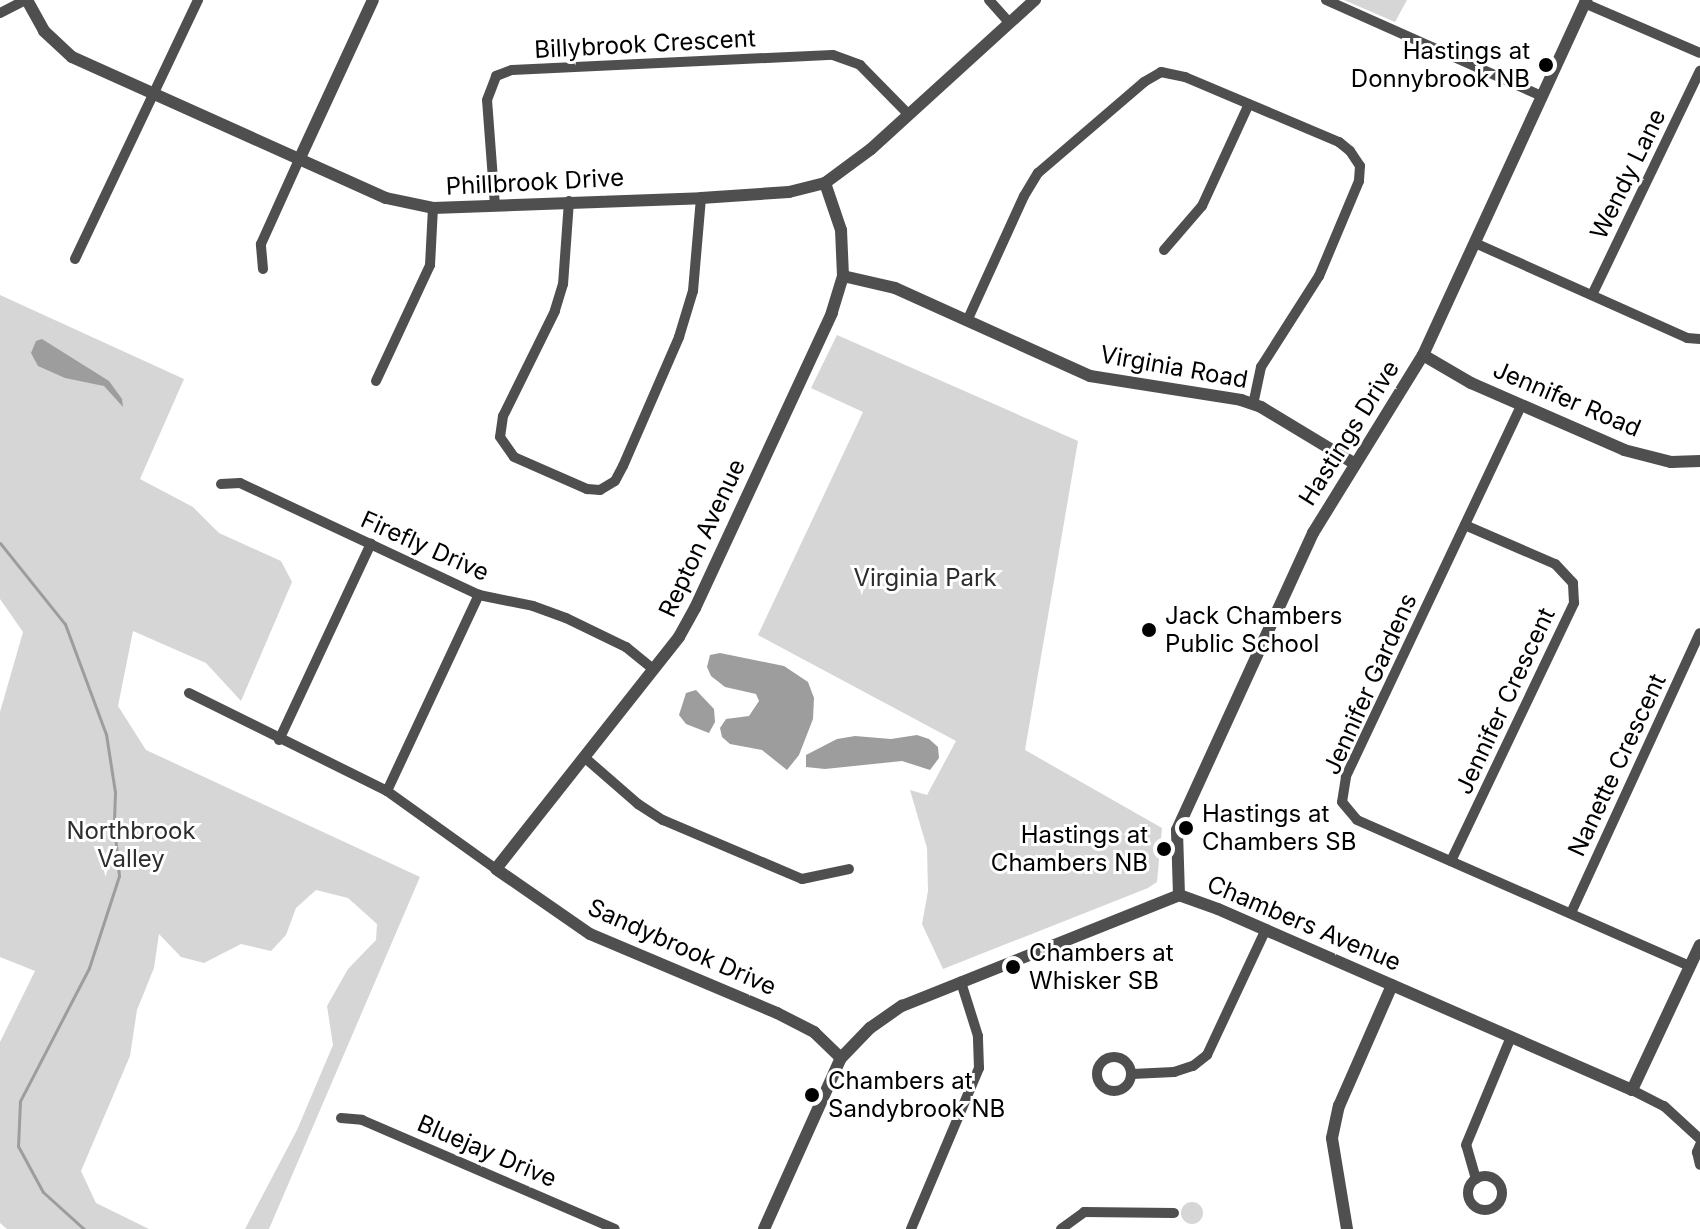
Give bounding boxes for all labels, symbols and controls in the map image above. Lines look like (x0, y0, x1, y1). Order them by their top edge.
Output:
street label: Billybrook Crescent (534, 24, 756, 64)
place label: Hastings at Donnybrook NB (1351, 37, 1530, 93)
marker: Hastings at Donnybrook NB (1537, 56, 1555, 74)
street label: Wendy Lane (1584, 104, 1672, 244)
street label: Phillbrook Drive (445, 163, 625, 201)
street label: Virginia Road (1098, 340, 1250, 394)
street label: Hastings Drive (1293, 355, 1405, 511)
street label: Jennifer Road (1489, 355, 1645, 443)
street label: Repton Avenue (653, 454, 751, 622)
street label: Firefly Drive (356, 505, 494, 587)
park label: Virginia Park (853, 564, 997, 592)
street label: Jennifer Gardens (1317, 589, 1423, 779)
place label: Jack Chambers Public School (1165, 602, 1342, 658)
street label: Jennifer Crescent (1449, 603, 1561, 799)
marker: Jack Chambers Public School (1140, 621, 1158, 639)
street label: Nanette Crescent (1562, 669, 1672, 861)
place label: Hastings at Chambers SB (1202, 800, 1356, 856)
park label: Northbrook Valley (66, 817, 196, 873)
marker: Hastings at Chambers SB (1177, 819, 1195, 837)
place label: Hastings at Chambers NB (991, 821, 1148, 877)
marker: Hastings at Chambers NB (1155, 840, 1173, 858)
street label: Chambers Avenue (1203, 869, 1405, 977)
street label: Sandybrook Drive (583, 893, 781, 1001)
place label: Chambers at Whisker SB (1029, 939, 1174, 995)
marker: Chambers at Whisker SB (1004, 958, 1022, 976)
place label: Chambers at Sandybrook NB (828, 1067, 1005, 1123)
marker: Chambers at Sandybrook NB (803, 1086, 821, 1104)
street label: Bluejay Drive (413, 1109, 561, 1193)

